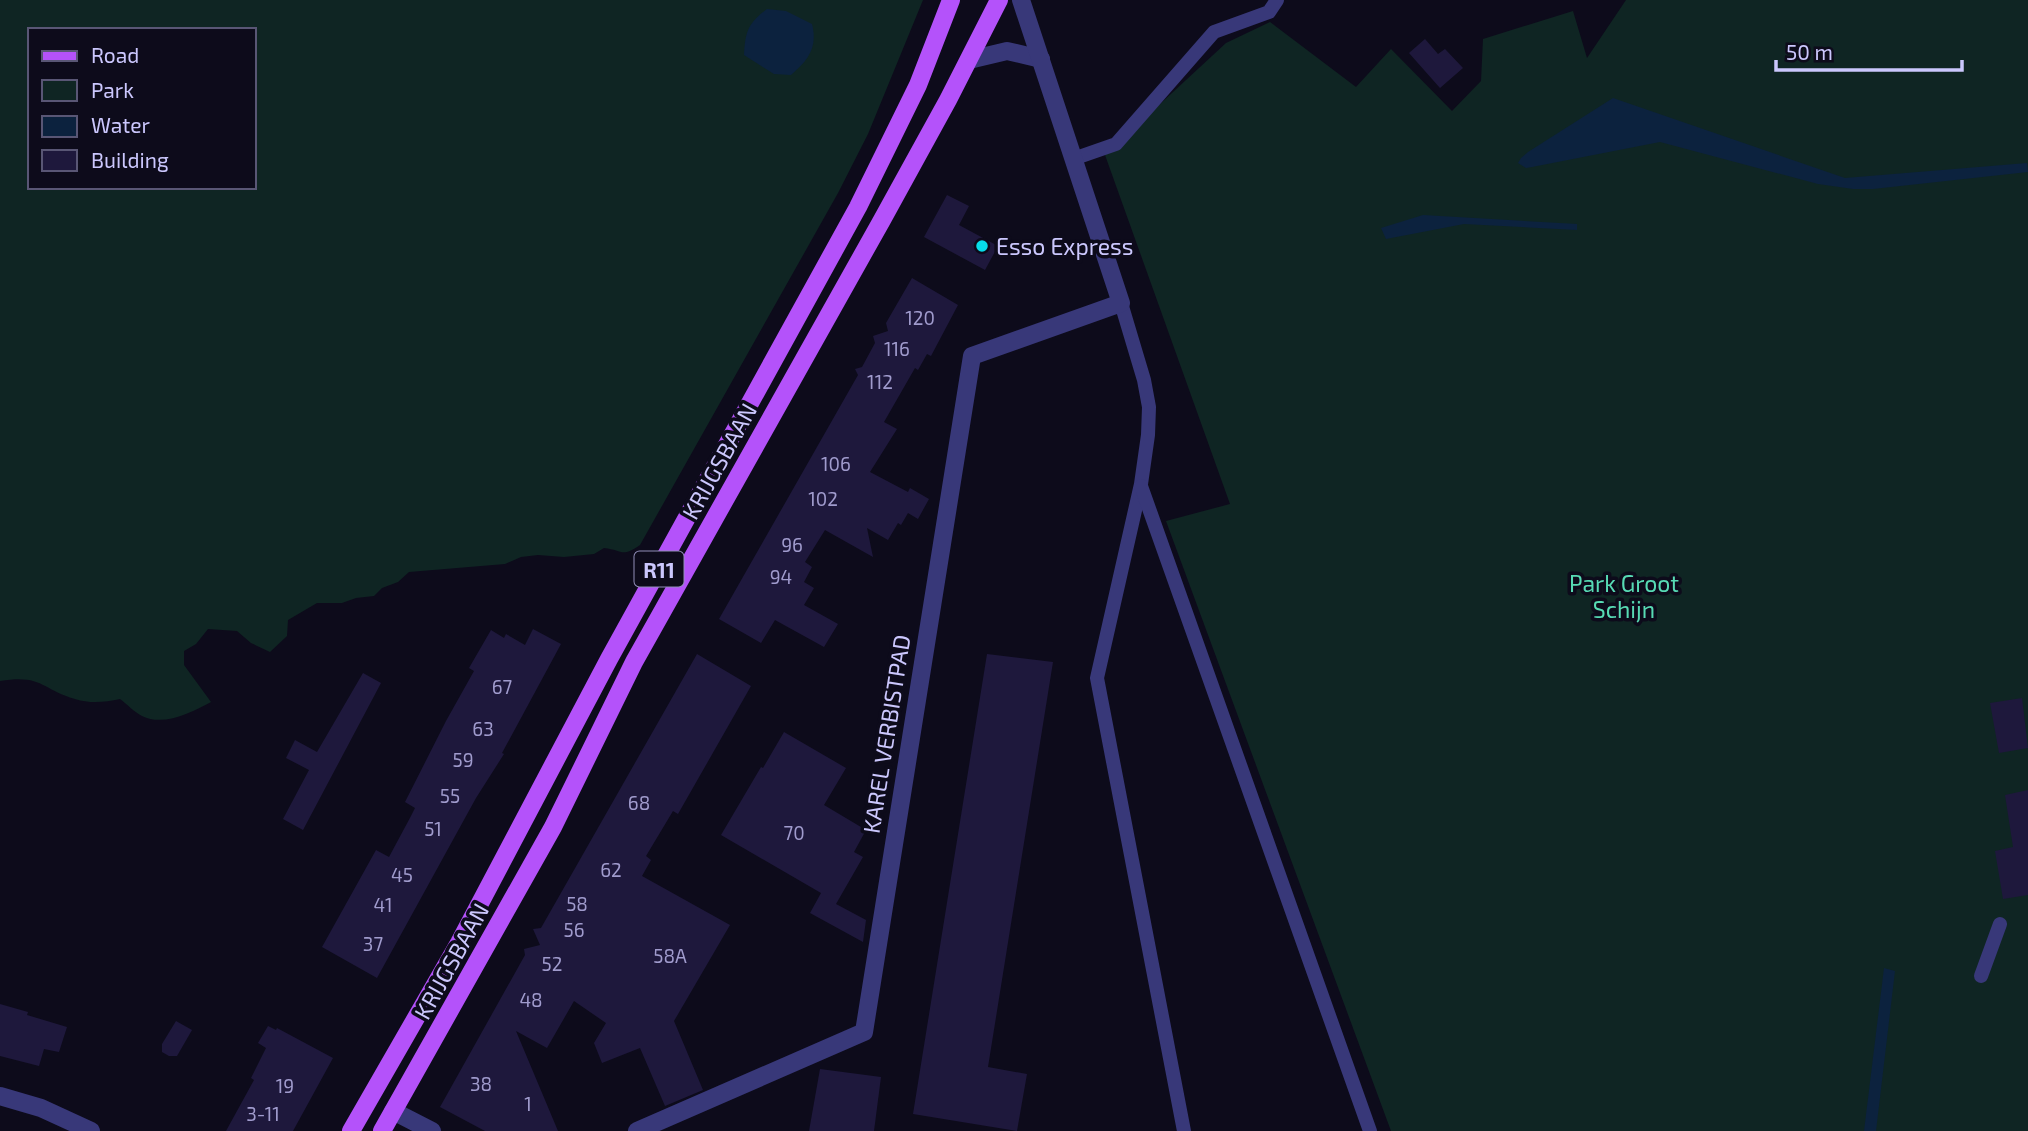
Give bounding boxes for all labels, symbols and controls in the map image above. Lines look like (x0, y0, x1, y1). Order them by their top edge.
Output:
legend (28, 28, 256, 189)
scale bar (1776, 28, 1962, 72)
text: 50 m (1786, 39, 1833, 64)
text: Road (91, 42, 139, 67)
text: Park (91, 77, 134, 102)
text: Water (91, 112, 150, 137)
text: Building (91, 147, 169, 172)
place label: Esso Express (996, 232, 1133, 260)
marker: Esso Express (974, 238, 990, 254)
house number: 120 (905, 306, 935, 329)
house number: 116 (884, 337, 910, 360)
house number: 112 (867, 370, 893, 393)
street label: KRIJGSBAAN (676, 398, 762, 524)
house number: 106 (821, 452, 851, 475)
house number: 102 (808, 487, 838, 510)
house number: 96 (781, 533, 803, 556)
road number: R11 (634, 552, 684, 586)
house number: 94 (770, 565, 792, 588)
park label: Park Groot Schijn (1569, 569, 1679, 623)
street label: KAREL VERBISTPAD (856, 633, 916, 835)
house number: 67 (492, 675, 513, 698)
house number: 63 (472, 717, 494, 740)
house number: 59 (452, 748, 474, 771)
house number: 55 (440, 784, 460, 807)
house number: 68 (628, 791, 650, 814)
house number: 51 (424, 817, 442, 840)
house number: 70 (783, 821, 805, 844)
house number: 62 (600, 858, 622, 881)
house number: 45 (391, 863, 413, 886)
house number: 58 (566, 892, 588, 915)
house number: 41 (373, 893, 393, 916)
street label: KRIJGSBAAN (408, 898, 494, 1024)
house number: 56 (563, 918, 585, 941)
house number: 37 (363, 932, 383, 955)
house number: 58A (653, 944, 687, 967)
house number: 52 (542, 952, 562, 975)
house number: 48 (519, 988, 543, 1011)
house number: 38 (470, 1072, 492, 1095)
house number: 19 (276, 1074, 294, 1097)
house number: 1 (524, 1092, 532, 1115)
house number: 3-11 (246, 1102, 280, 1125)

